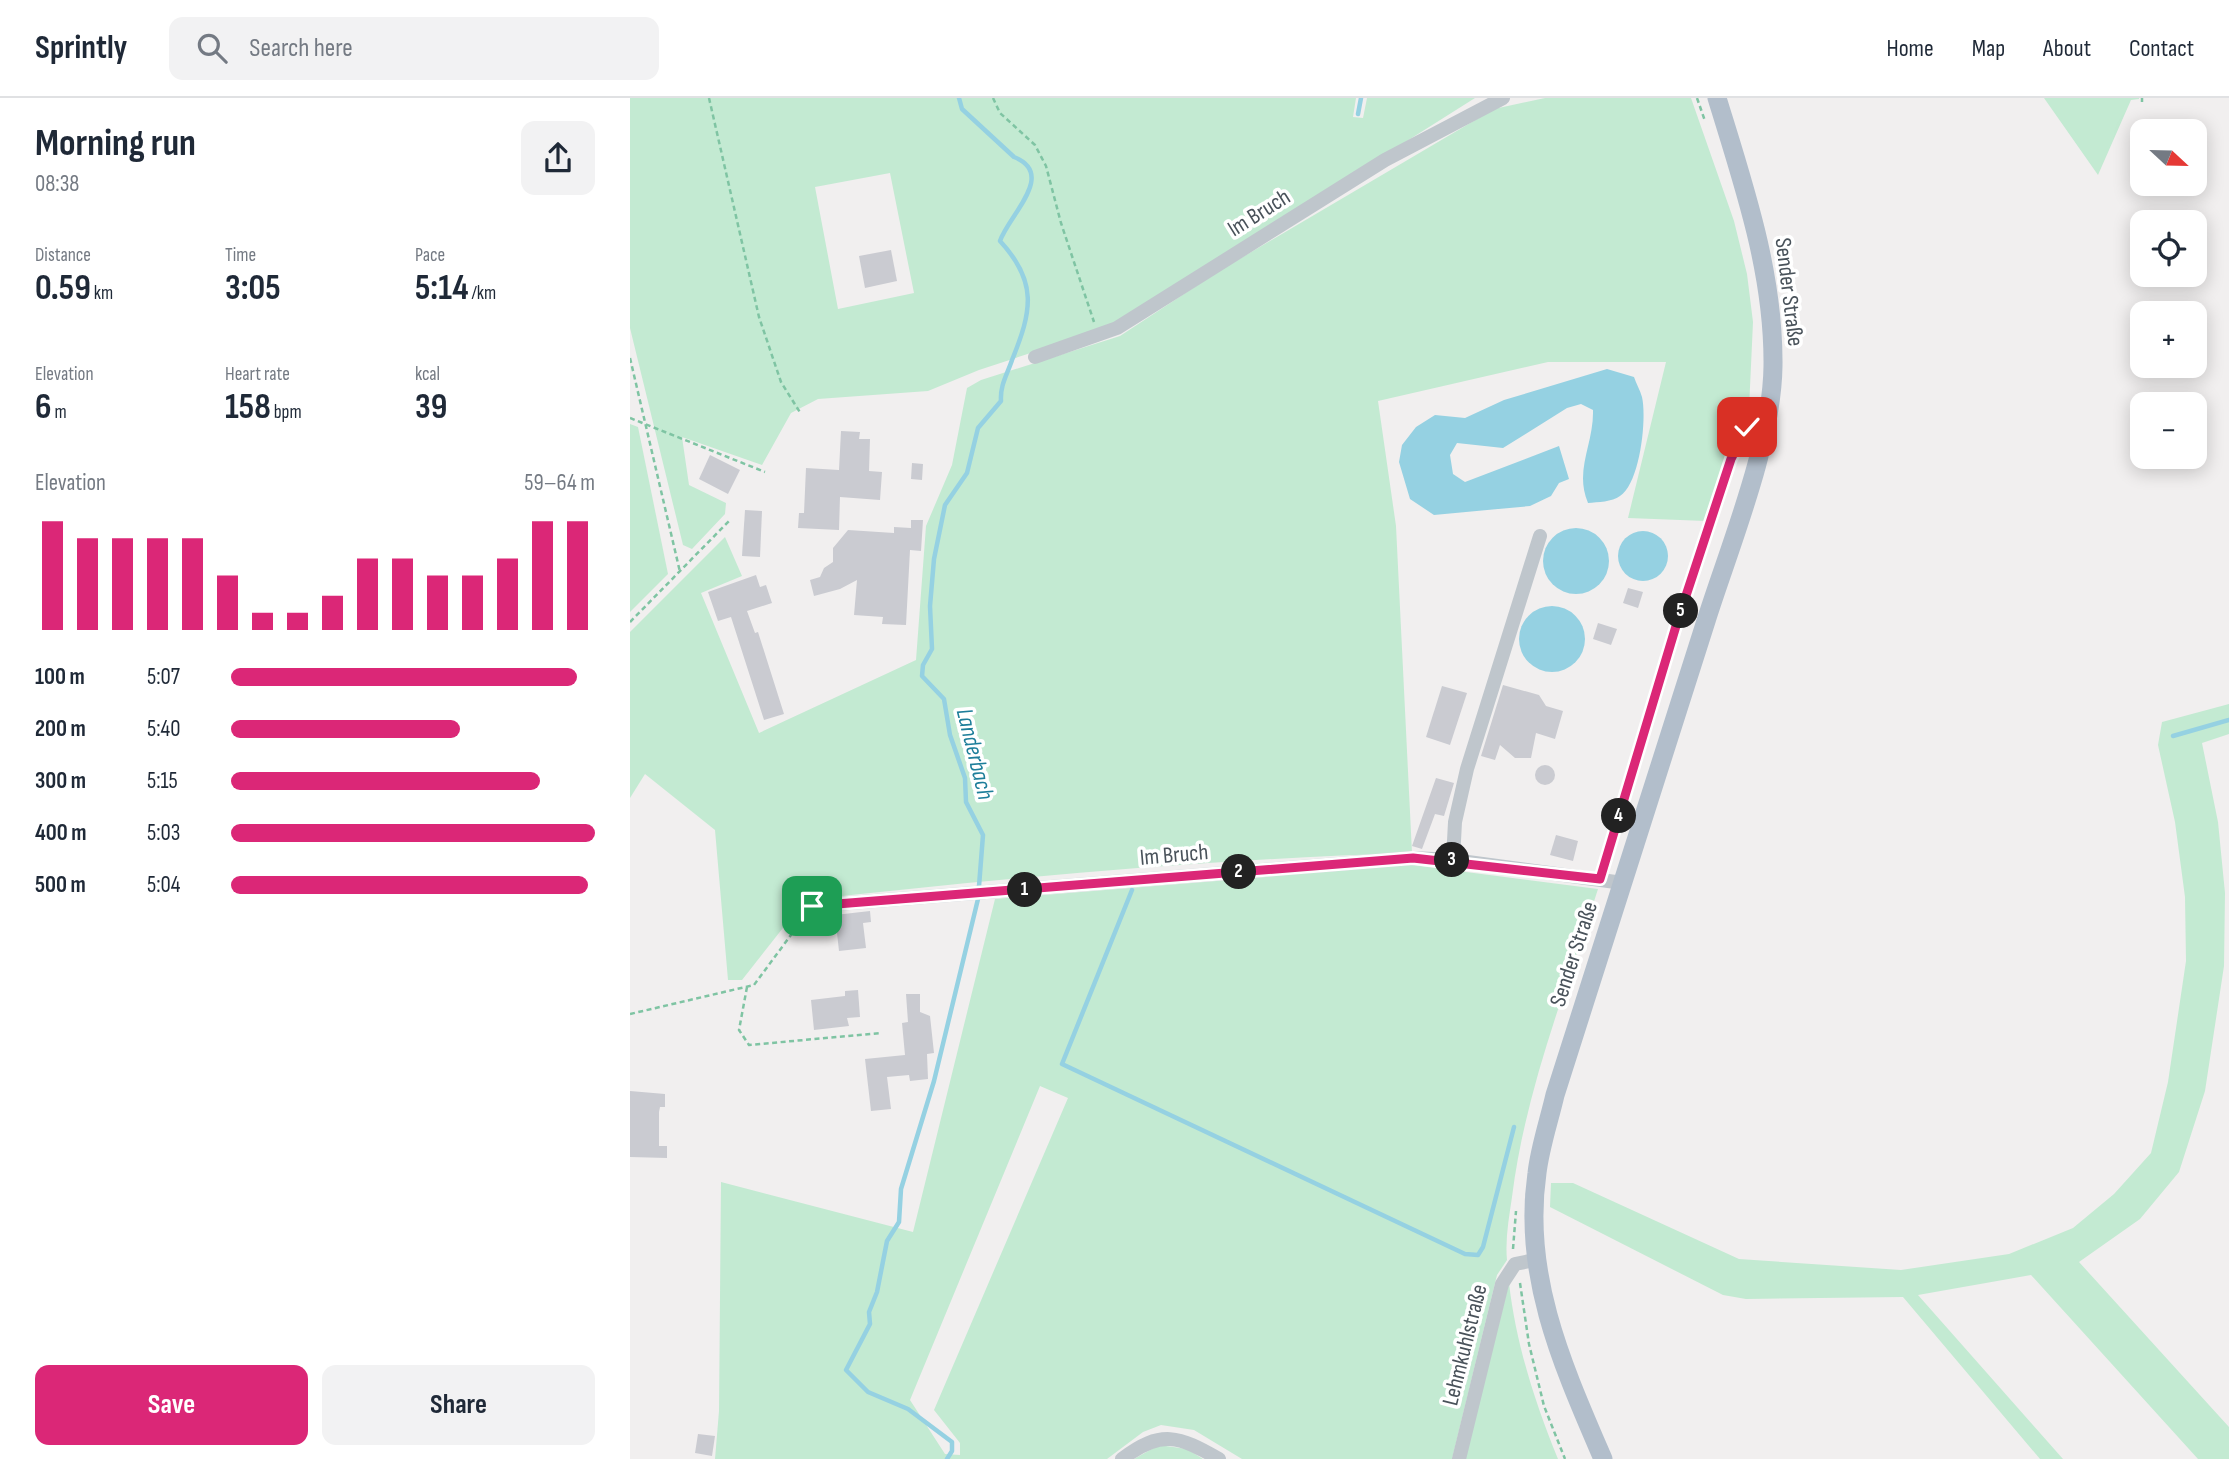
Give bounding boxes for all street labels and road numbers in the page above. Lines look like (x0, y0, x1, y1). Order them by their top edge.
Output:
street label: Im Bruch (1223, 183, 1295, 243)
street label: Sender Straße (1768, 236, 1810, 348)
street label: Im Bruch (1139, 838, 1209, 872)
street label: Sender Straße (1544, 898, 1604, 1010)
street label: Lehmkuhlstraße (1436, 1282, 1494, 1408)

